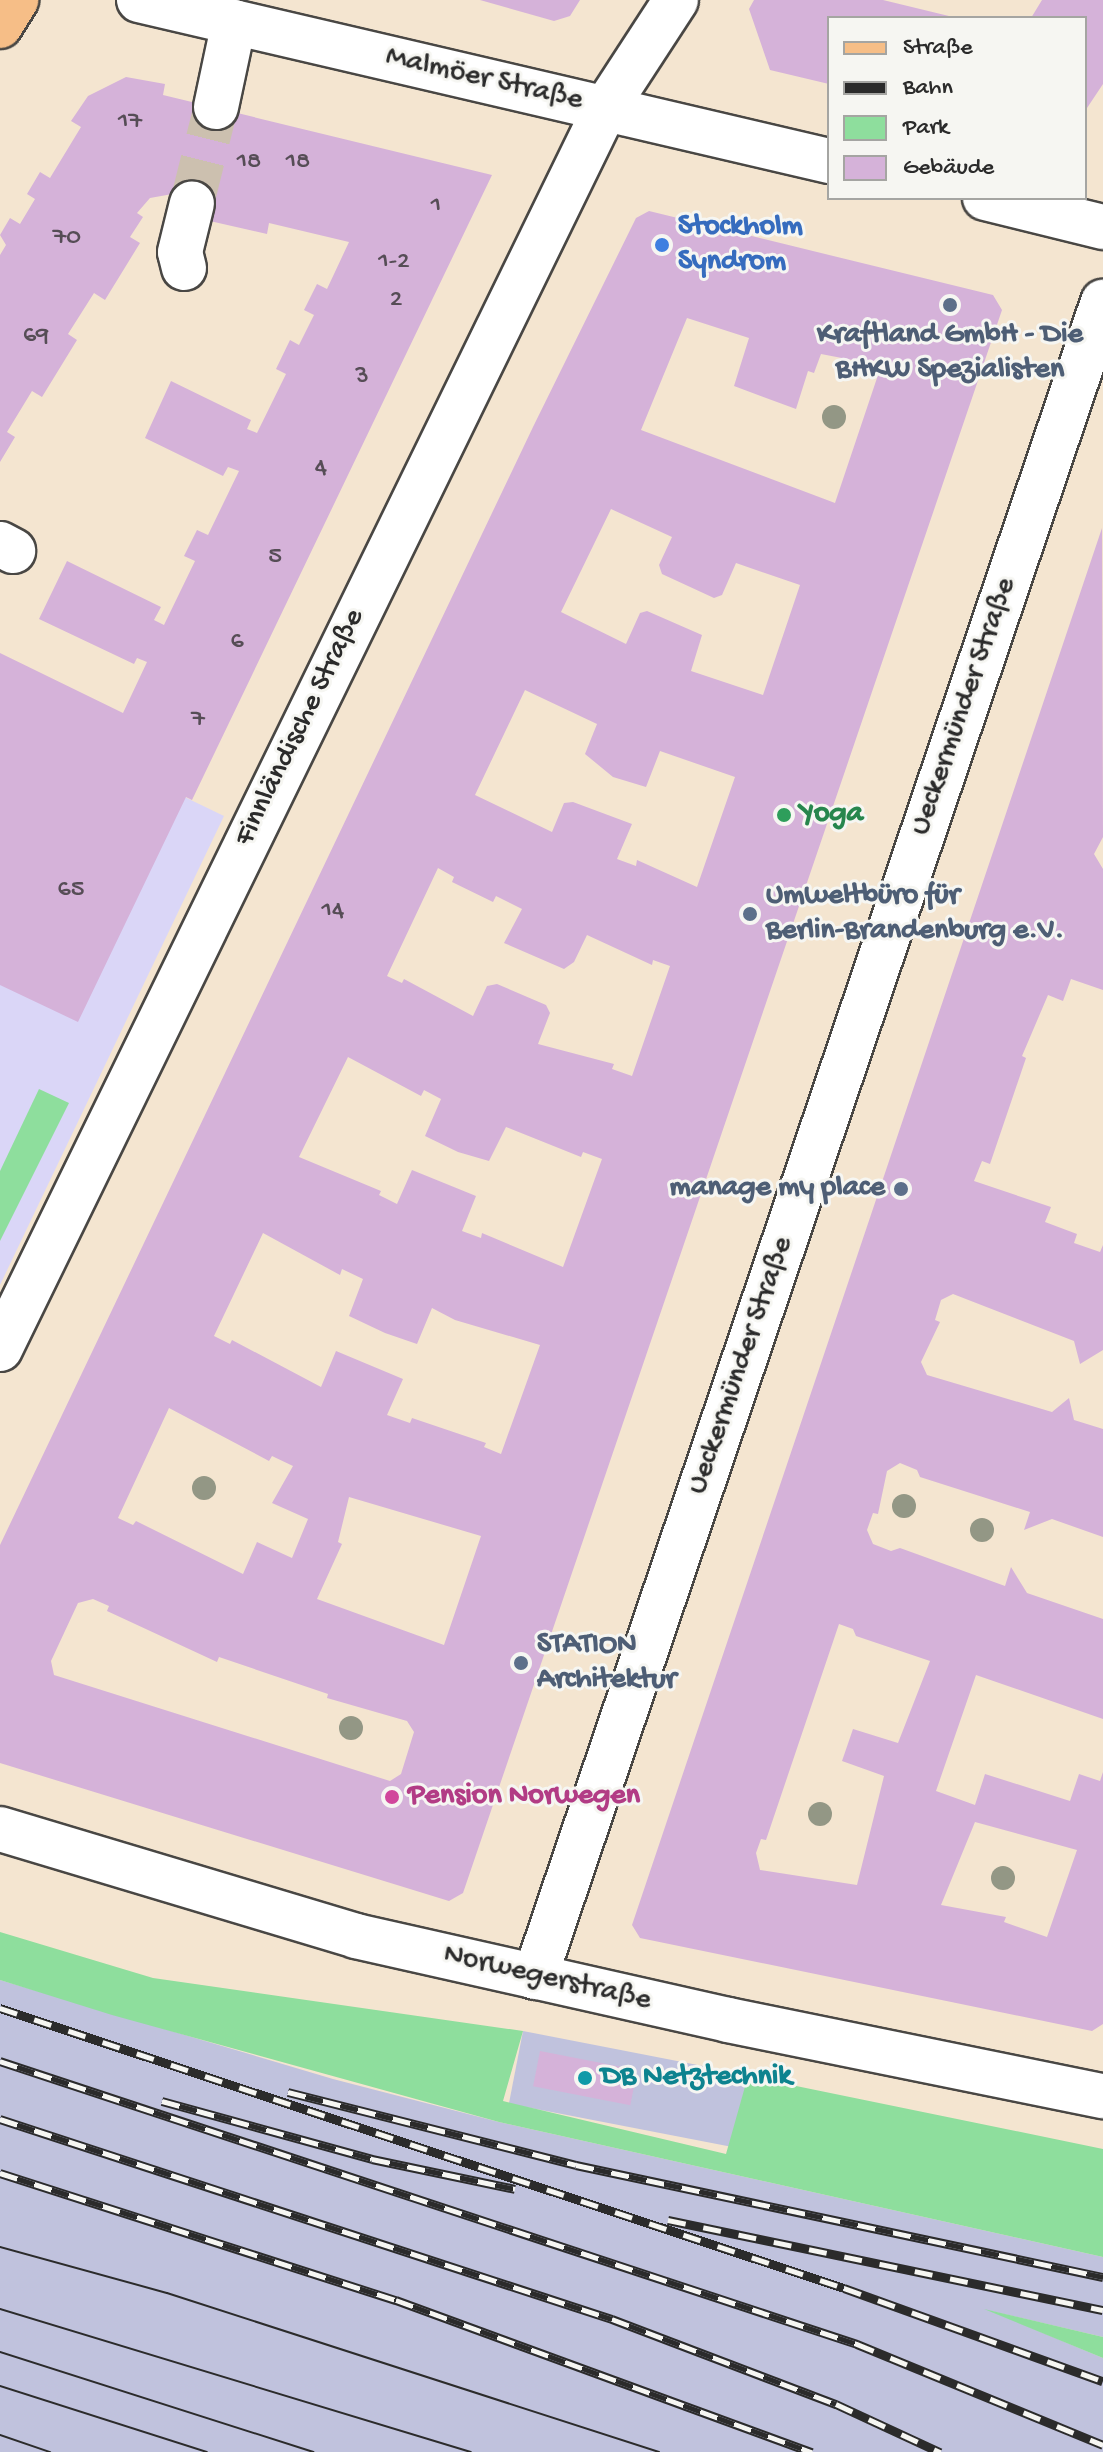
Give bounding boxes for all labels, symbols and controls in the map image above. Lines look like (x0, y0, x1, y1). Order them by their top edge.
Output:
legend (827, 16, 1087, 200)
text: Straße (903, 34, 973, 63)
street label: Malmöer Straße (382, 40, 586, 120)
text: Bahn (903, 74, 953, 103)
house number: 17 (118, 107, 142, 139)
text: Park (903, 114, 949, 143)
house number: 18 (237, 147, 261, 179)
house number: 18 (286, 147, 310, 179)
text: Gebäude (903, 154, 994, 183)
house number: 1 (431, 191, 441, 223)
place label: Stockholm Syndrom (678, 210, 803, 280)
house number: 70 (53, 223, 81, 255)
marker: Stockholm Syndrom (653, 236, 671, 254)
house number: 1-2 (378, 247, 410, 279)
house number: 2 (390, 285, 402, 317)
marker: Kraftland GmbH - Die BHKW Spezialisten (941, 296, 959, 314)
place label: Kraftland GmbH - Die BHKW Spezialisten (817, 318, 1083, 388)
house number: 69 (23, 321, 49, 353)
house number: 3 (355, 362, 369, 394)
house number: 4 (315, 453, 327, 485)
house number: 5 (268, 542, 282, 574)
street label: Ueckermünder Straße (904, 573, 1026, 841)
street label: Finnländische Straße (228, 604, 374, 852)
house number: 6 (230, 627, 244, 659)
house number: 7 (191, 705, 205, 737)
place label: Yoga (800, 797, 863, 833)
marker: Yoga (775, 806, 793, 824)
house number: 65 (58, 875, 84, 907)
place label: Umweltbüro für Berlin-Brandenburg e.V. (766, 879, 1064, 950)
house number: 14 (322, 896, 344, 928)
marker: Umweltbüro für Berlin-Brandenburg e.V. (741, 905, 759, 923)
place label: manage my place (670, 1171, 885, 1207)
marker: manage my place (892, 1180, 910, 1198)
street label: Ueckermünder Straße (681, 1232, 803, 1500)
place label: STATION Architektur (537, 1628, 676, 1698)
marker: STATION Architektur (512, 1654, 530, 1672)
place label: Pension Norwegen (408, 1779, 640, 1815)
marker: Pension Norwegen (383, 1788, 401, 1806)
street label: Norwegerstraße (440, 1938, 654, 2020)
place label: DB Netztechnik (601, 2060, 792, 2096)
marker: DB Netztechnik (576, 2069, 594, 2087)

